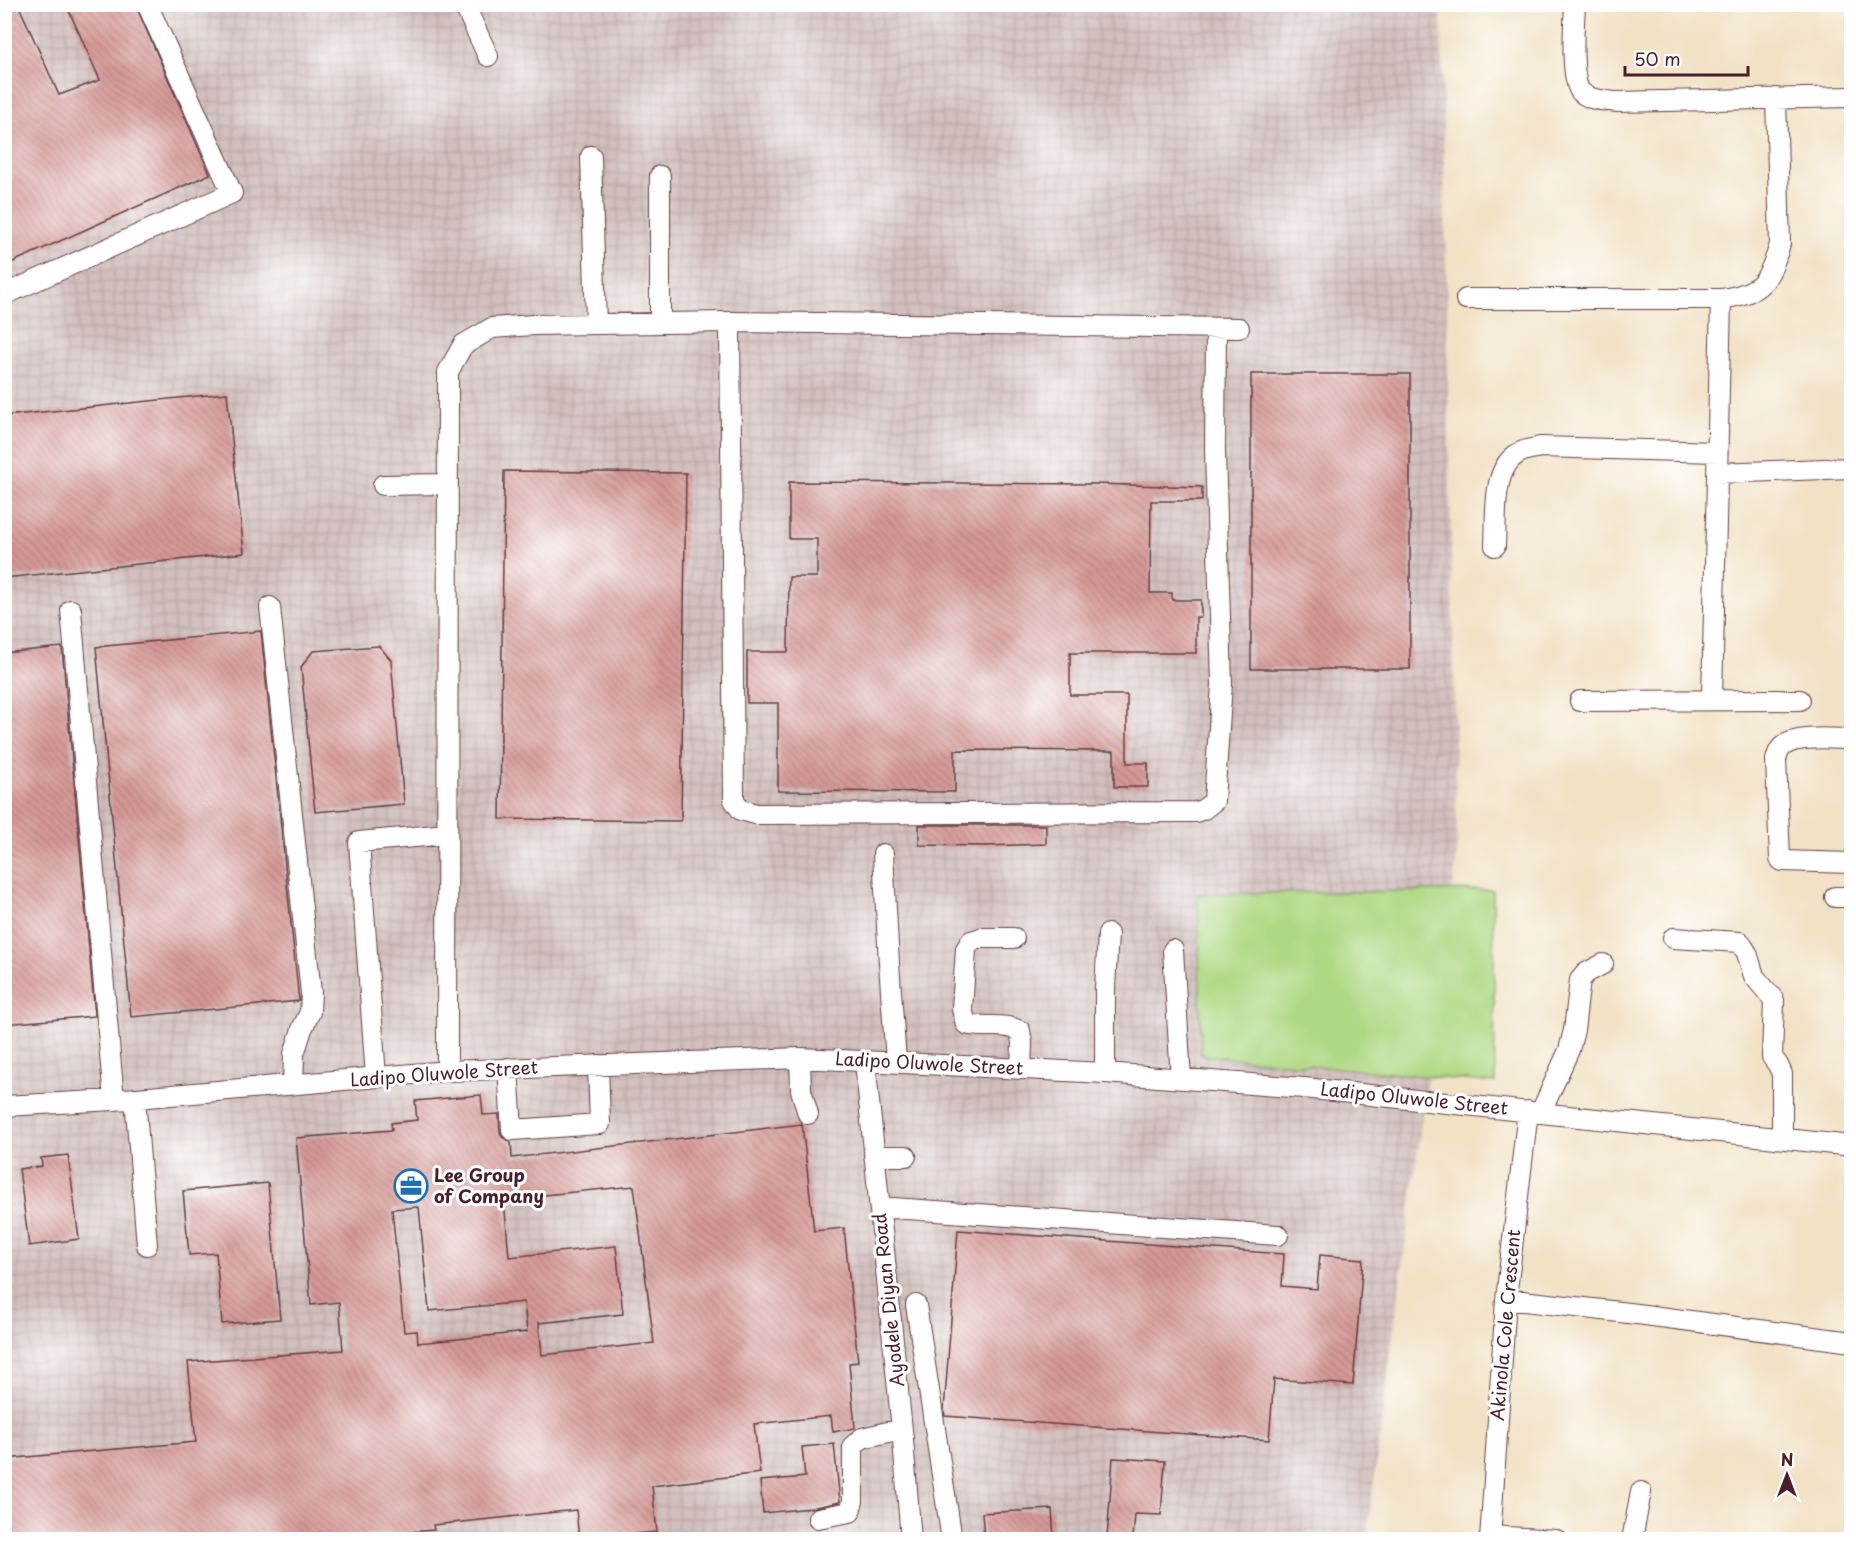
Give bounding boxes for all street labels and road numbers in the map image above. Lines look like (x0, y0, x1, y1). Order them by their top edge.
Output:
street label: Ladipo Oluwole Street (834, 1044, 1024, 1081)
street label: Ladipo Oluwole Street (349, 1052, 539, 1093)
street label: Ladipo Oluwole Street (1319, 1074, 1509, 1121)
street label: Ayodele Diyan Road (865, 1212, 910, 1388)
street label: Akinola Cole Crescent (1483, 1228, 1526, 1422)

